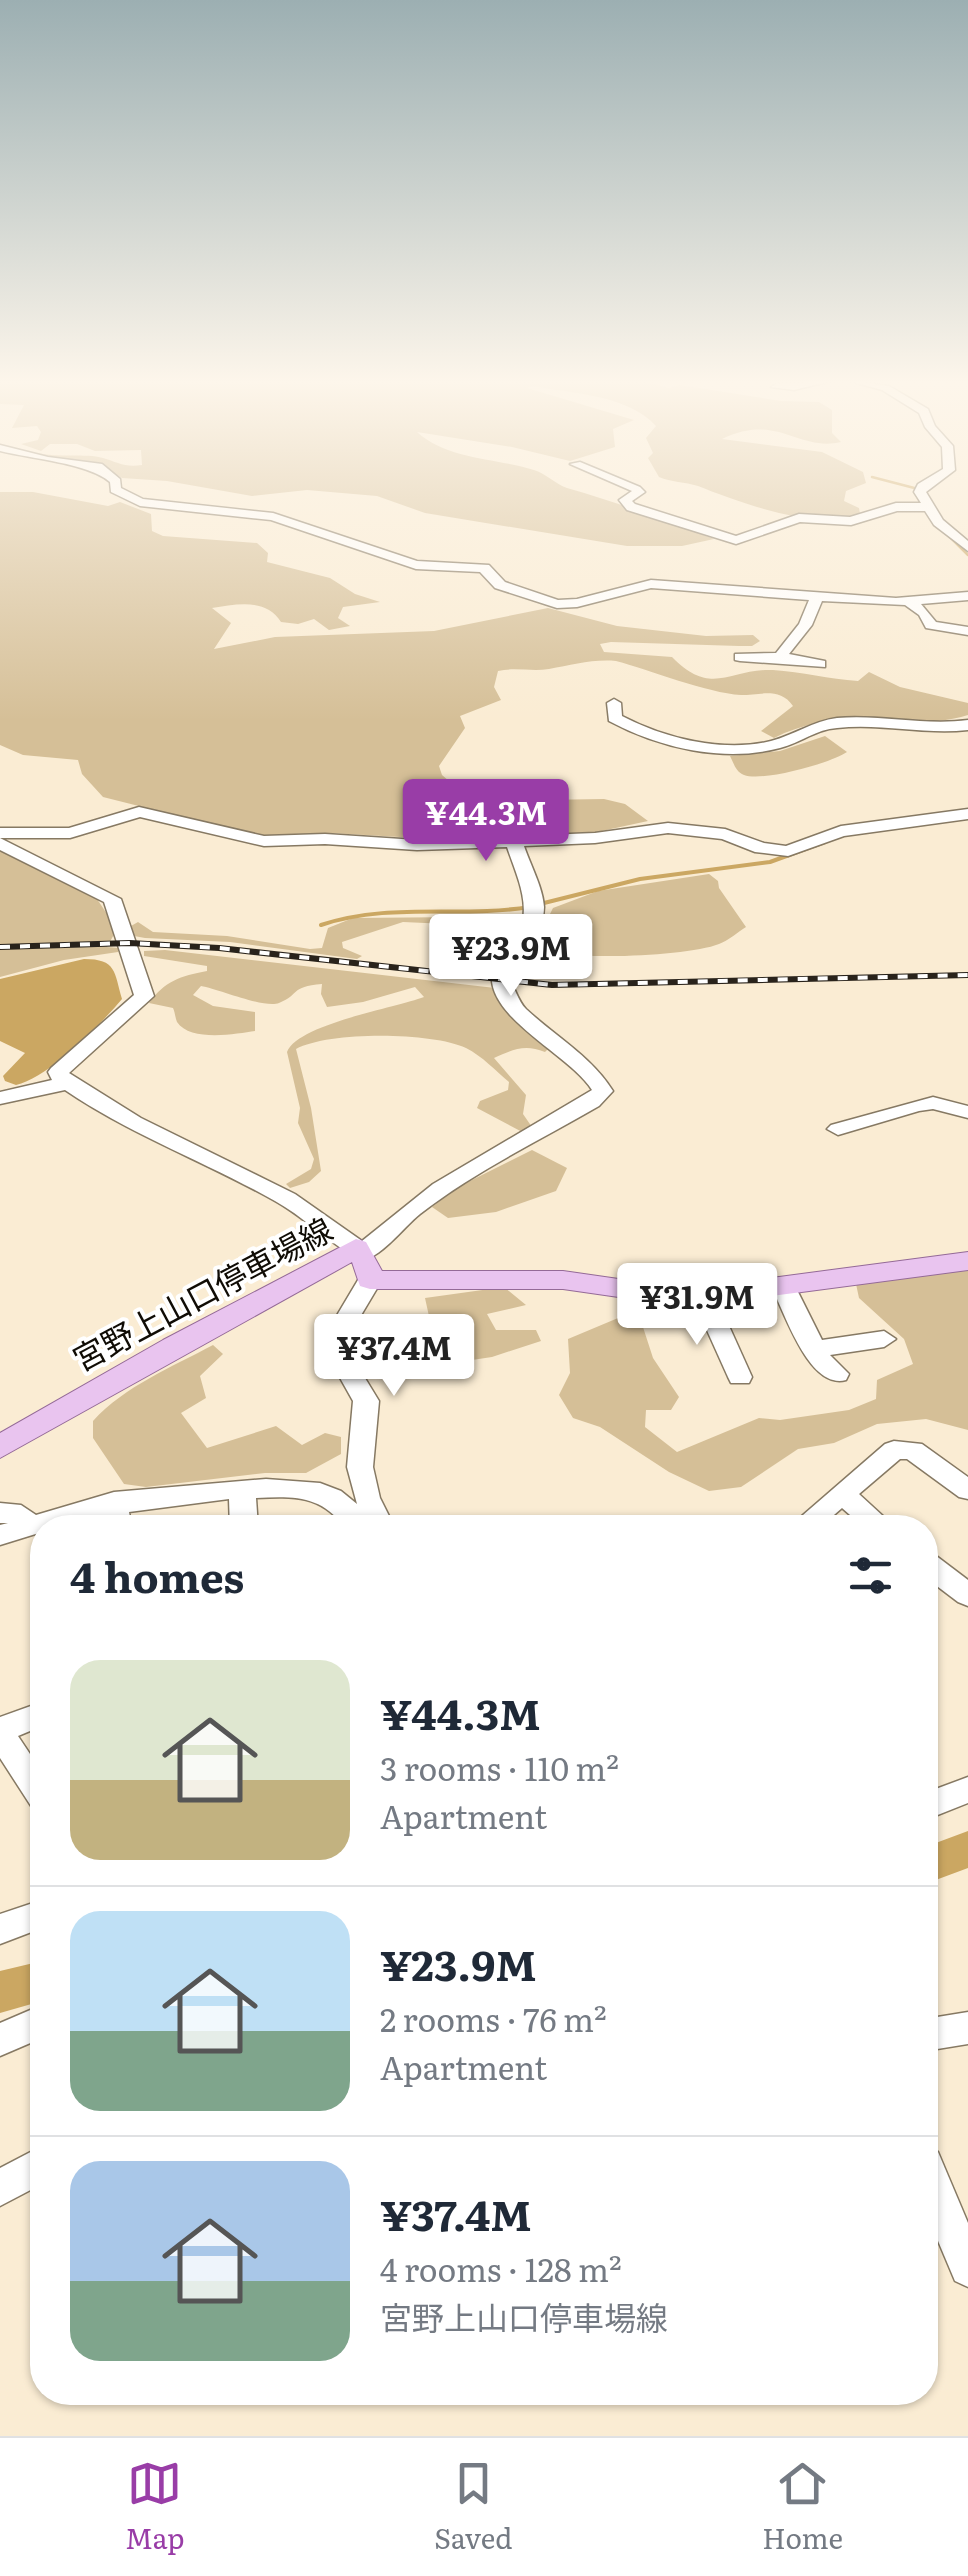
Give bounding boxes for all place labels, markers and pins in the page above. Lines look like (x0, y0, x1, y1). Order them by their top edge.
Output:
pin: ¥44.3M (405, 779, 567, 864)
pin: ¥23.9M (430, 914, 592, 999)
pin: ¥31.9M (616, 1263, 778, 1348)
pin: ¥37.4M (313, 1314, 475, 1399)

